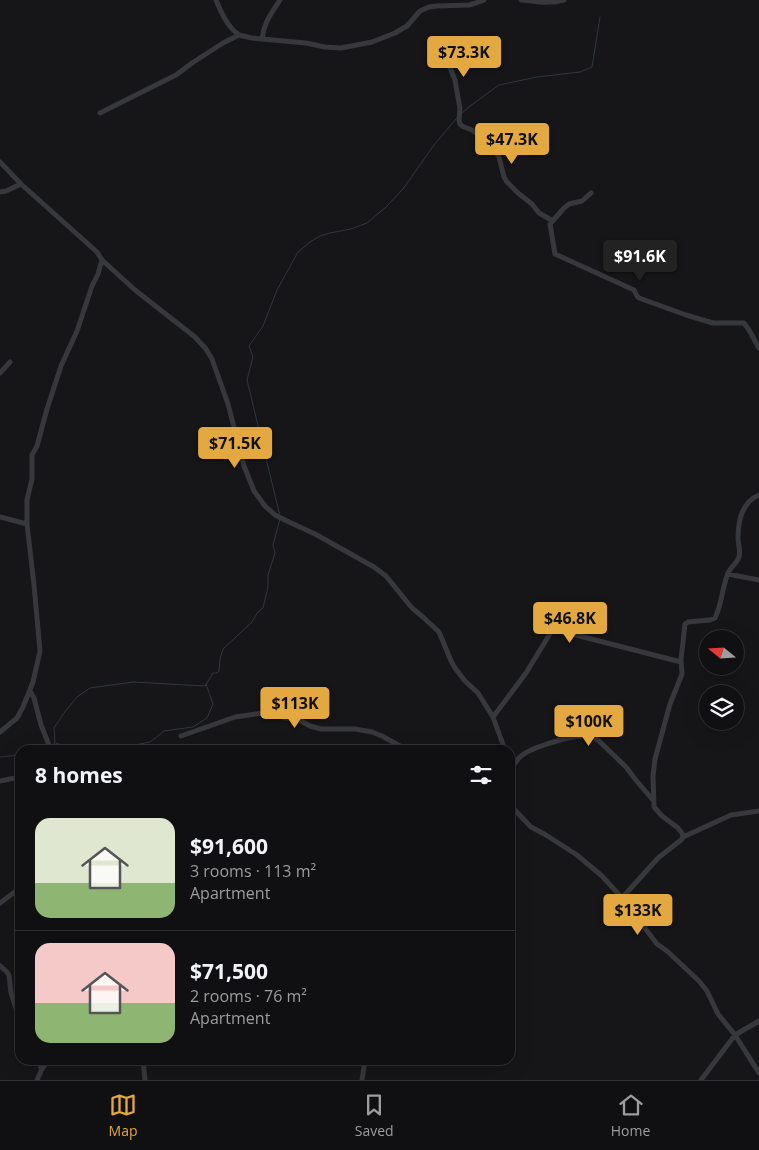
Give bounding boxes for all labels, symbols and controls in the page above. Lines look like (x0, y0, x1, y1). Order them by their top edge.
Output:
pin: $73.3K (423, 36, 505, 78)
text: $73.3K (438, 41, 490, 63)
pin: $47.3K (471, 122, 553, 165)
text: $47.3K (486, 128, 538, 150)
pin: $91.6K (599, 240, 681, 282)
text: $91.6K (614, 245, 666, 267)
pin: $71.5K (194, 426, 276, 469)
text: $71.5K (209, 432, 261, 454)
pin: $46.8K (529, 602, 611, 644)
text: $46.8K (544, 607, 596, 629)
north arrow (699, 630, 744, 675)
map controls (699, 630, 744, 730)
button: layers (699, 685, 744, 730)
pin: $113K (260, 686, 330, 729)
text: $113K (271, 692, 319, 714)
pin: $100K (554, 704, 624, 747)
text: $100K (565, 710, 613, 732)
text: 8 homes (35, 761, 123, 789)
icon: filters (467, 761, 495, 789)
text: $91,600 (190, 832, 268, 860)
icon: home (75, 838, 135, 898)
text: 3 rooms · 113 m² (190, 860, 316, 882)
text: Apartment (190, 882, 270, 904)
pin: $133K (603, 894, 673, 936)
text: $133K (614, 899, 662, 921)
text: $71,500 (190, 957, 268, 985)
icon: home (75, 963, 135, 1023)
text: 2 rooms · 76 m² (190, 985, 307, 1007)
text: Apartment (190, 1007, 270, 1029)
tab: Map (109, 1091, 138, 1140)
tab: Saved (355, 1091, 394, 1140)
tab: Home (611, 1091, 650, 1140)

